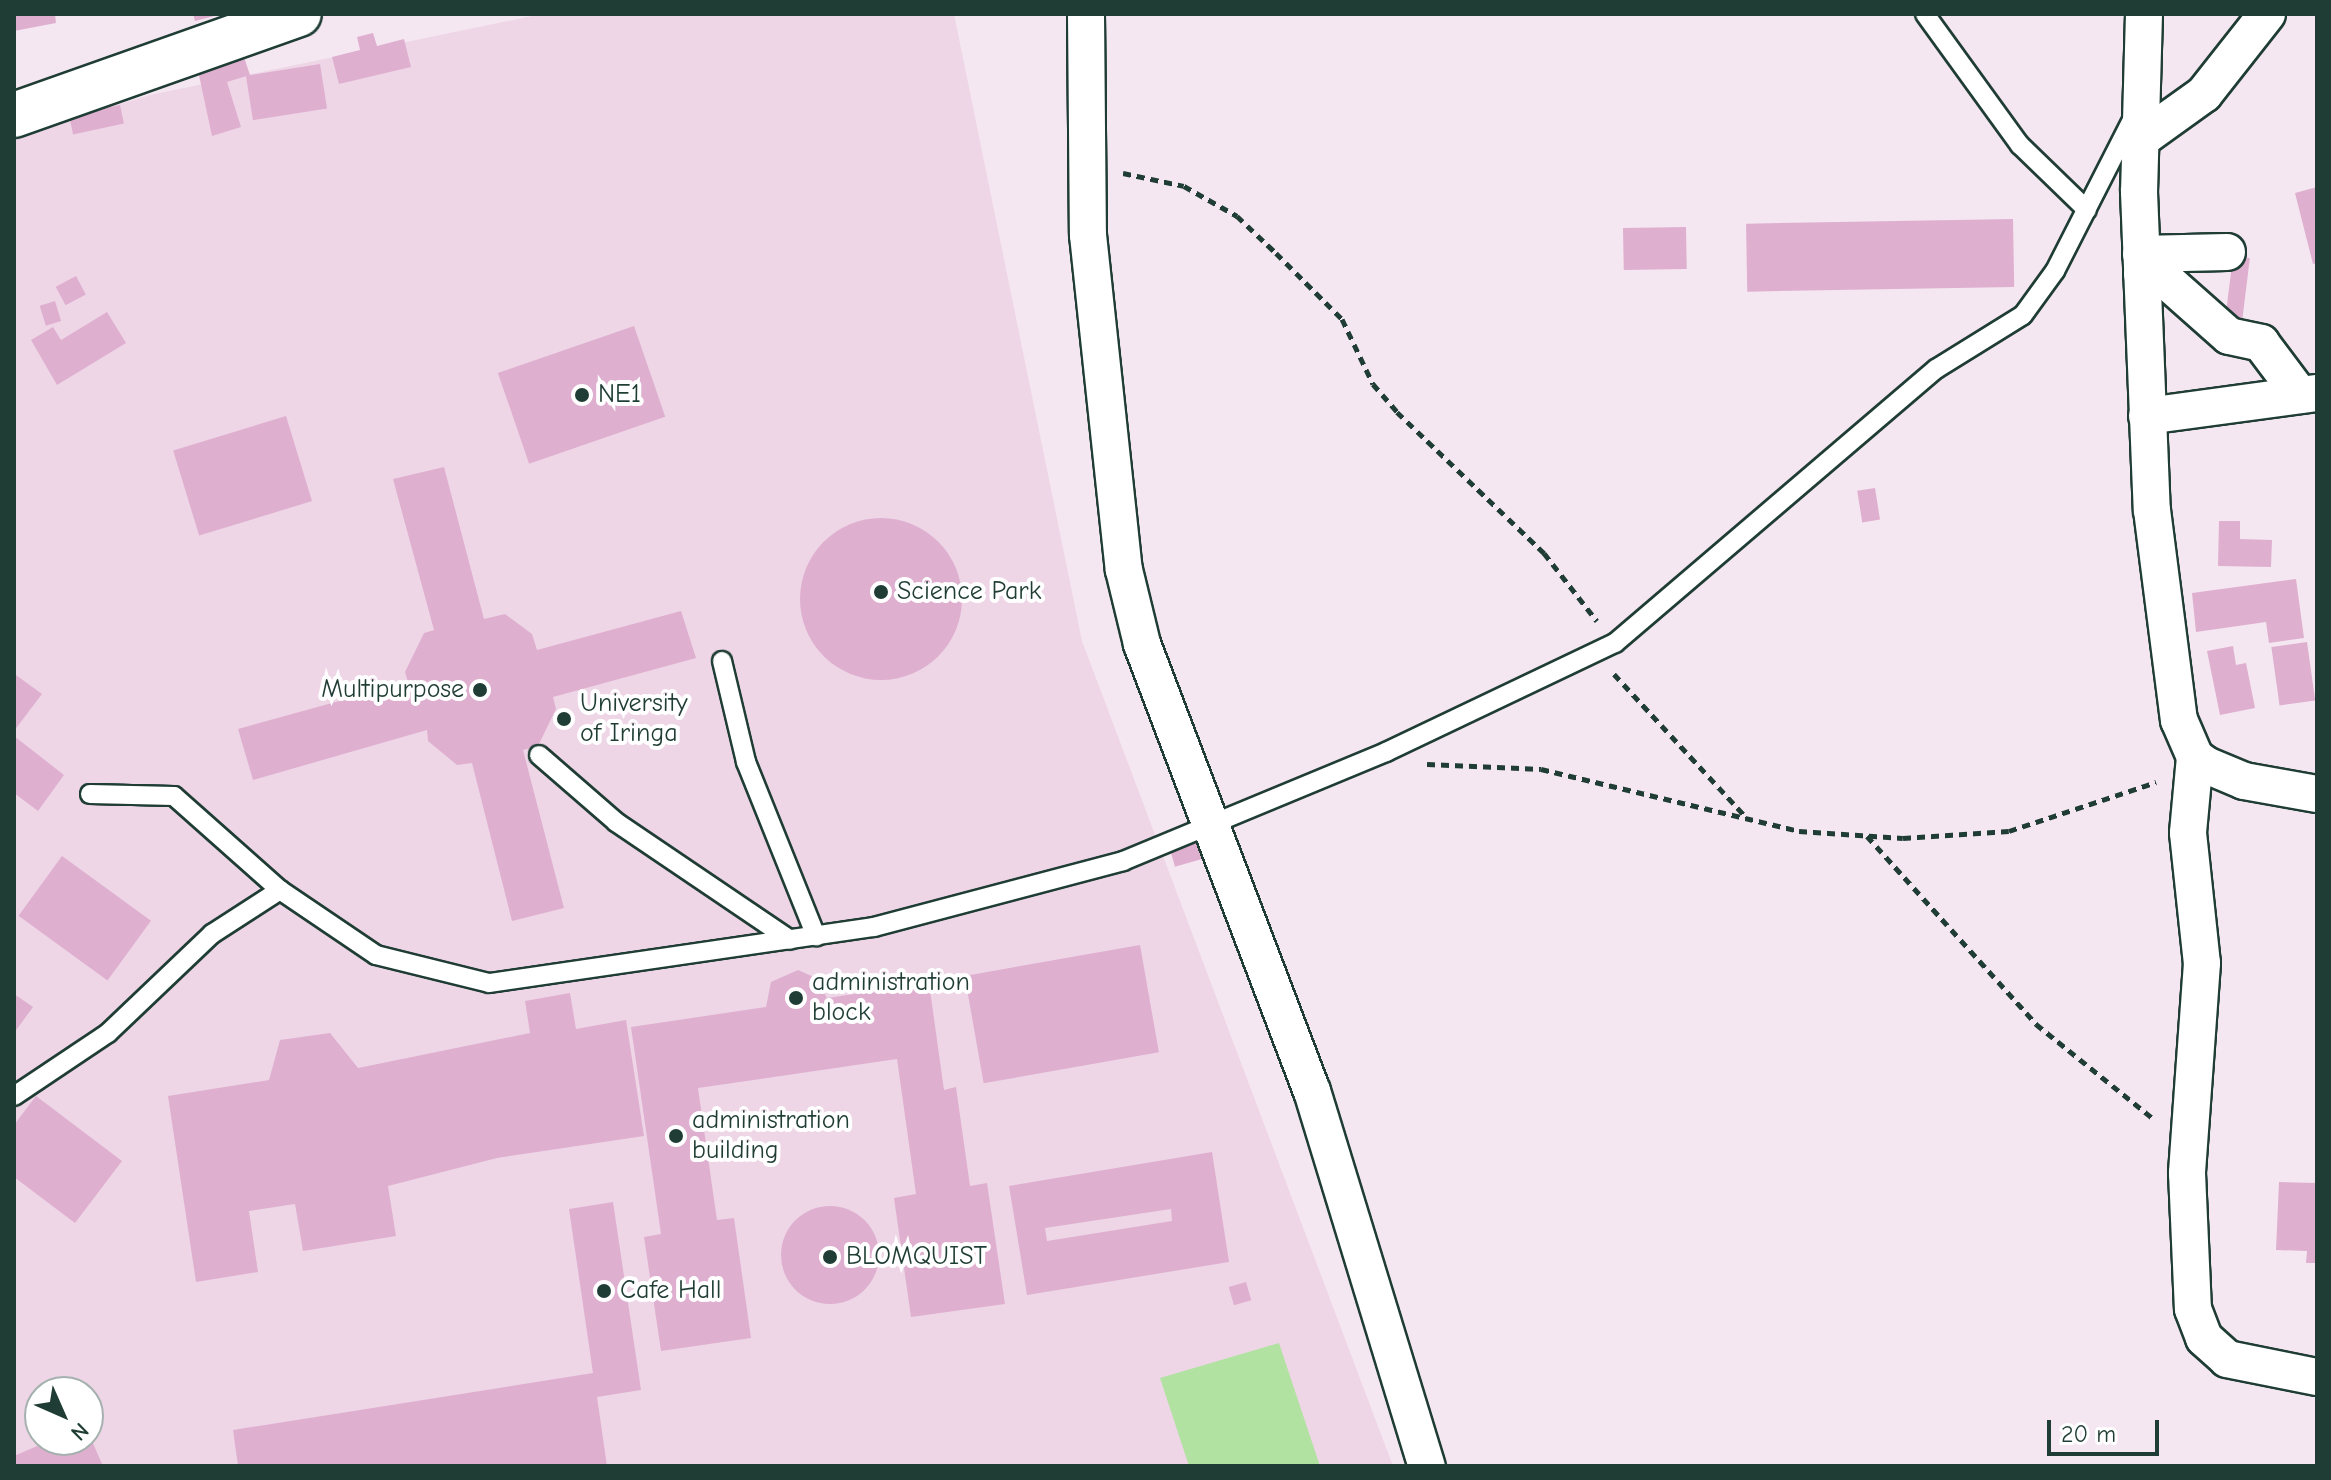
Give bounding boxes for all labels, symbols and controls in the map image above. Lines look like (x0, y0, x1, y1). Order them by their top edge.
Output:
place label: NE1 (598, 379, 641, 411)
marker: NE1 (573, 386, 591, 404)
place label: Science Park (897, 576, 1041, 608)
marker: Science Park (872, 583, 890, 601)
place label: Multipurpose (321, 674, 464, 706)
marker: Multipurpose (471, 681, 489, 699)
place label: University of Iringa (580, 688, 688, 750)
marker: University of Iringa (555, 710, 573, 728)
place label: administration block (812, 967, 970, 1028)
marker: administration block (787, 989, 805, 1007)
place label: administration building (692, 1105, 850, 1166)
marker: administration building (667, 1127, 685, 1145)
place label: BLOMQUIST (846, 1241, 987, 1273)
marker: BLOMQUIST (821, 1248, 839, 1266)
place label: Cafe Hall (620, 1275, 721, 1307)
marker: Cafe Hall (595, 1282, 613, 1300)
north arrow (24, 1376, 104, 1456)
scale bar (2051, 1404, 2163, 1454)
text: N (65, 1417, 94, 1446)
text: 20 m (2061, 1420, 2116, 1448)

